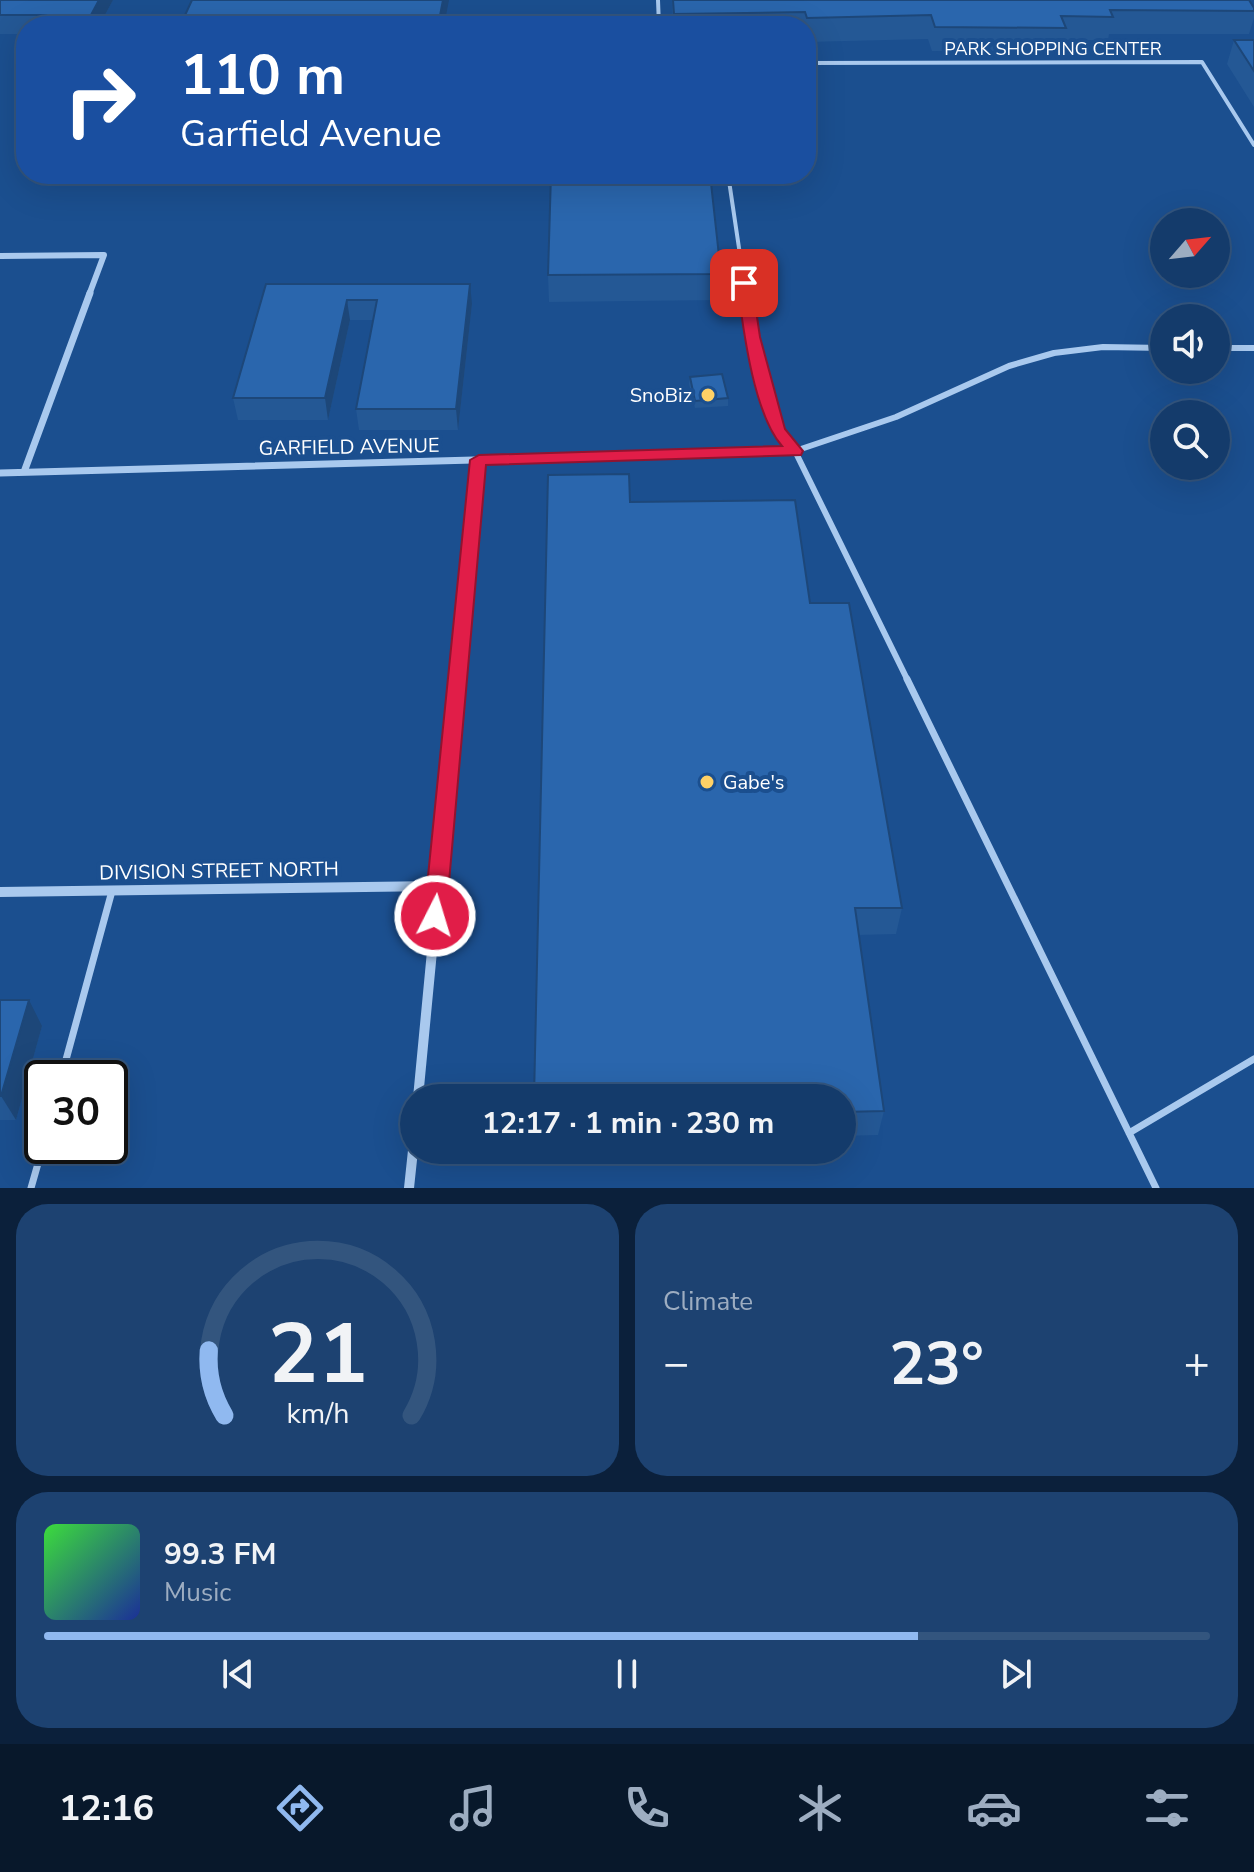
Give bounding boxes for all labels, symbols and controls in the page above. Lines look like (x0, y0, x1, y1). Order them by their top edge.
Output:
text: 110 m (180, 37, 345, 114)
street label: PARK SHOPPING CENTER (944, 37, 1162, 61)
icon: right (48, 48, 152, 152)
text: Garfield Avenue (180, 110, 442, 159)
north arrow (1150, 208, 1230, 288)
map controls (1150, 208, 1230, 480)
pin (710, 249, 778, 317)
icon: arrive (722, 261, 766, 305)
button: sound (1150, 304, 1230, 384)
place label: SnoBiz (630, 382, 692, 409)
marker: SnoBiz (699, 386, 717, 404)
button: search (1150, 400, 1230, 480)
street label: GARFIELD AVENUE (258, 432, 440, 462)
place label: Gabe's (723, 769, 784, 796)
marker: Gabe's (698, 773, 716, 791)
street label: DIVISION STREET NORTH (99, 855, 339, 887)
position arrow (393, 874, 477, 958)
speed limit sign: 30 (24, 1060, 128, 1164)
text: 12:17 · 1 min · 230 m (482, 1103, 774, 1144)
text: Climate (663, 1284, 753, 1319)
text: 21 (268, 1298, 367, 1411)
text: 23° (889, 1323, 984, 1405)
text: − (663, 1334, 689, 1394)
text: + (1184, 1334, 1210, 1394)
text: km/h (286, 1394, 349, 1433)
text: 99.3 FM (164, 1534, 276, 1575)
text: Music (164, 1575, 231, 1610)
icon: previous (216, 1652, 260, 1696)
icon: pause (605, 1652, 649, 1696)
icon: next (994, 1652, 1038, 1696)
icon: directions (272, 1780, 328, 1836)
icon: music (445, 1780, 501, 1836)
icon: phone (619, 1780, 675, 1836)
icon: climate (792, 1780, 848, 1836)
icon: car (966, 1780, 1022, 1836)
icon: filters (1139, 1780, 1195, 1836)
text: 12:16 (59, 1784, 154, 1833)

